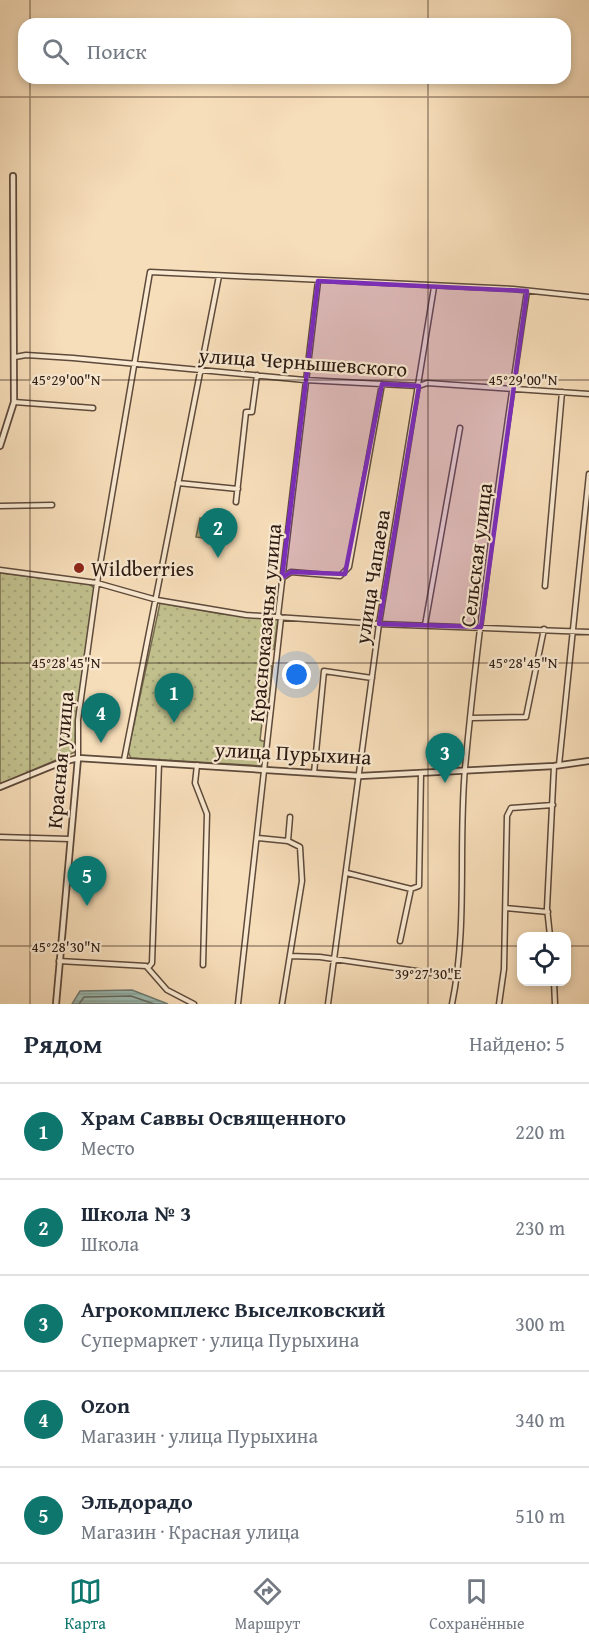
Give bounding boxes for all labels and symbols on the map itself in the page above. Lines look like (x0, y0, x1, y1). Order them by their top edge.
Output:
street label: улица Чернышевского (197, 339, 408, 385)
text: 45°29'00"N (32, 369, 101, 390)
text: 45°29'00"N (489, 369, 558, 390)
street label: Сельская улица (452, 481, 500, 629)
street label: улица Чапаева (346, 507, 398, 648)
pin: 2 (198, 508, 238, 558)
street label: Красноказачья улица (241, 522, 289, 724)
place label: Wildberries (91, 553, 194, 584)
marker: Wildberries (72, 561, 86, 575)
text: 45°28'45"N (32, 652, 101, 673)
text: 45°28'45"N (489, 652, 558, 673)
your location (282, 660, 311, 689)
pin: 1 (154, 674, 194, 723)
street label: Красная улица (39, 690, 81, 830)
pin: 4 (82, 694, 120, 743)
street label: улица Пурыхина (213, 733, 372, 773)
pin: 3 (426, 734, 464, 783)
pin: 5 (68, 856, 106, 906)
text: 45°28'30"N (32, 936, 101, 957)
text: 39°27'30"E (395, 963, 462, 984)

